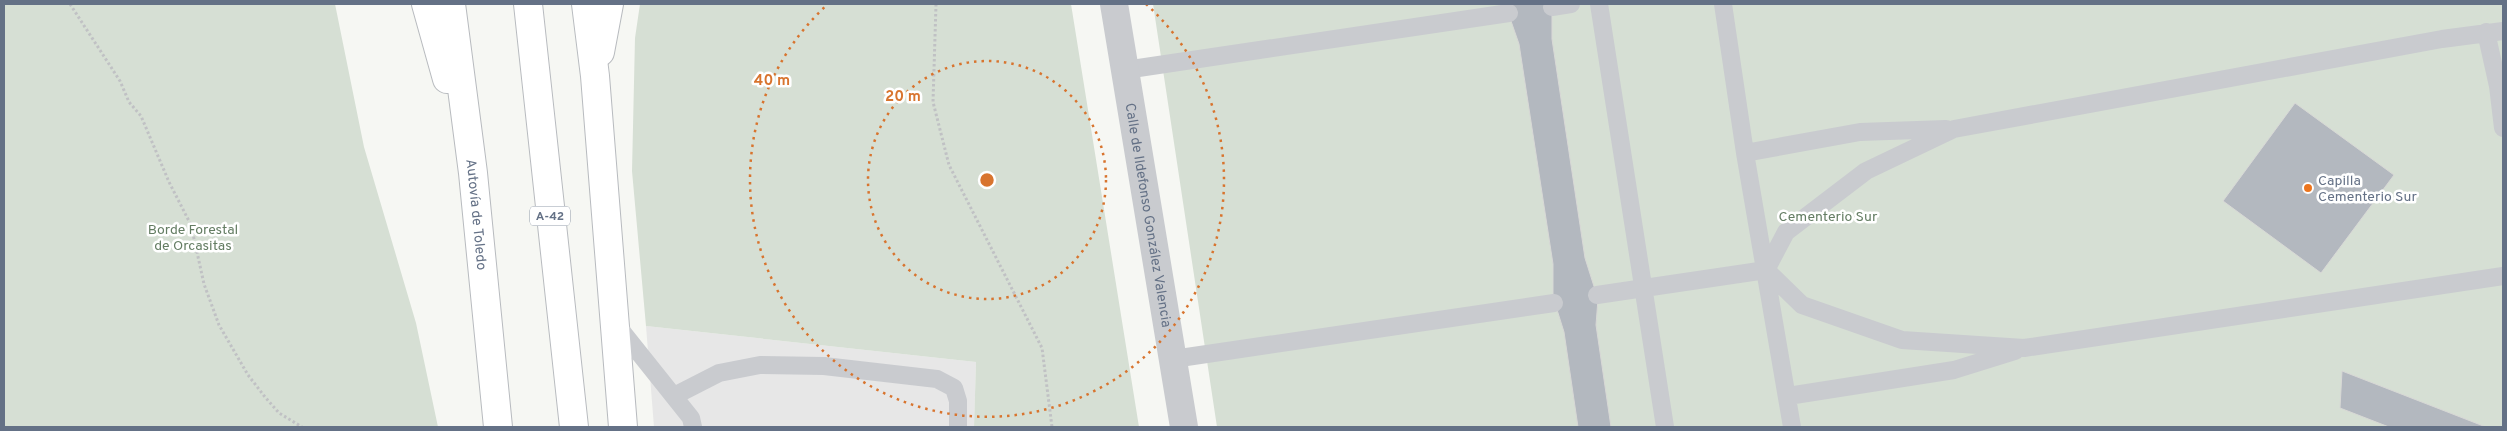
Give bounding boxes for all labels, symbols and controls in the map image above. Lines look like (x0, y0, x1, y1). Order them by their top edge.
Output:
text: 40 m (754, 72, 790, 91)
text: 20 m (885, 88, 921, 107)
street label: Calle de Ildefonso González Valencia (1121, 102, 1174, 329)
street label: Autovía de Toledo (461, 158, 490, 271)
centre of rings (978, 171, 996, 189)
place label: Capilla Cementerio Sur (2318, 173, 2417, 206)
marker: Capilla Cementerio Sur (2302, 182, 2314, 194)
road number: A-42 (530, 207, 570, 226)
park label: Cementerio Sur (1779, 209, 1878, 226)
park label: Borde Forestal de Orcasitas (148, 222, 238, 255)

